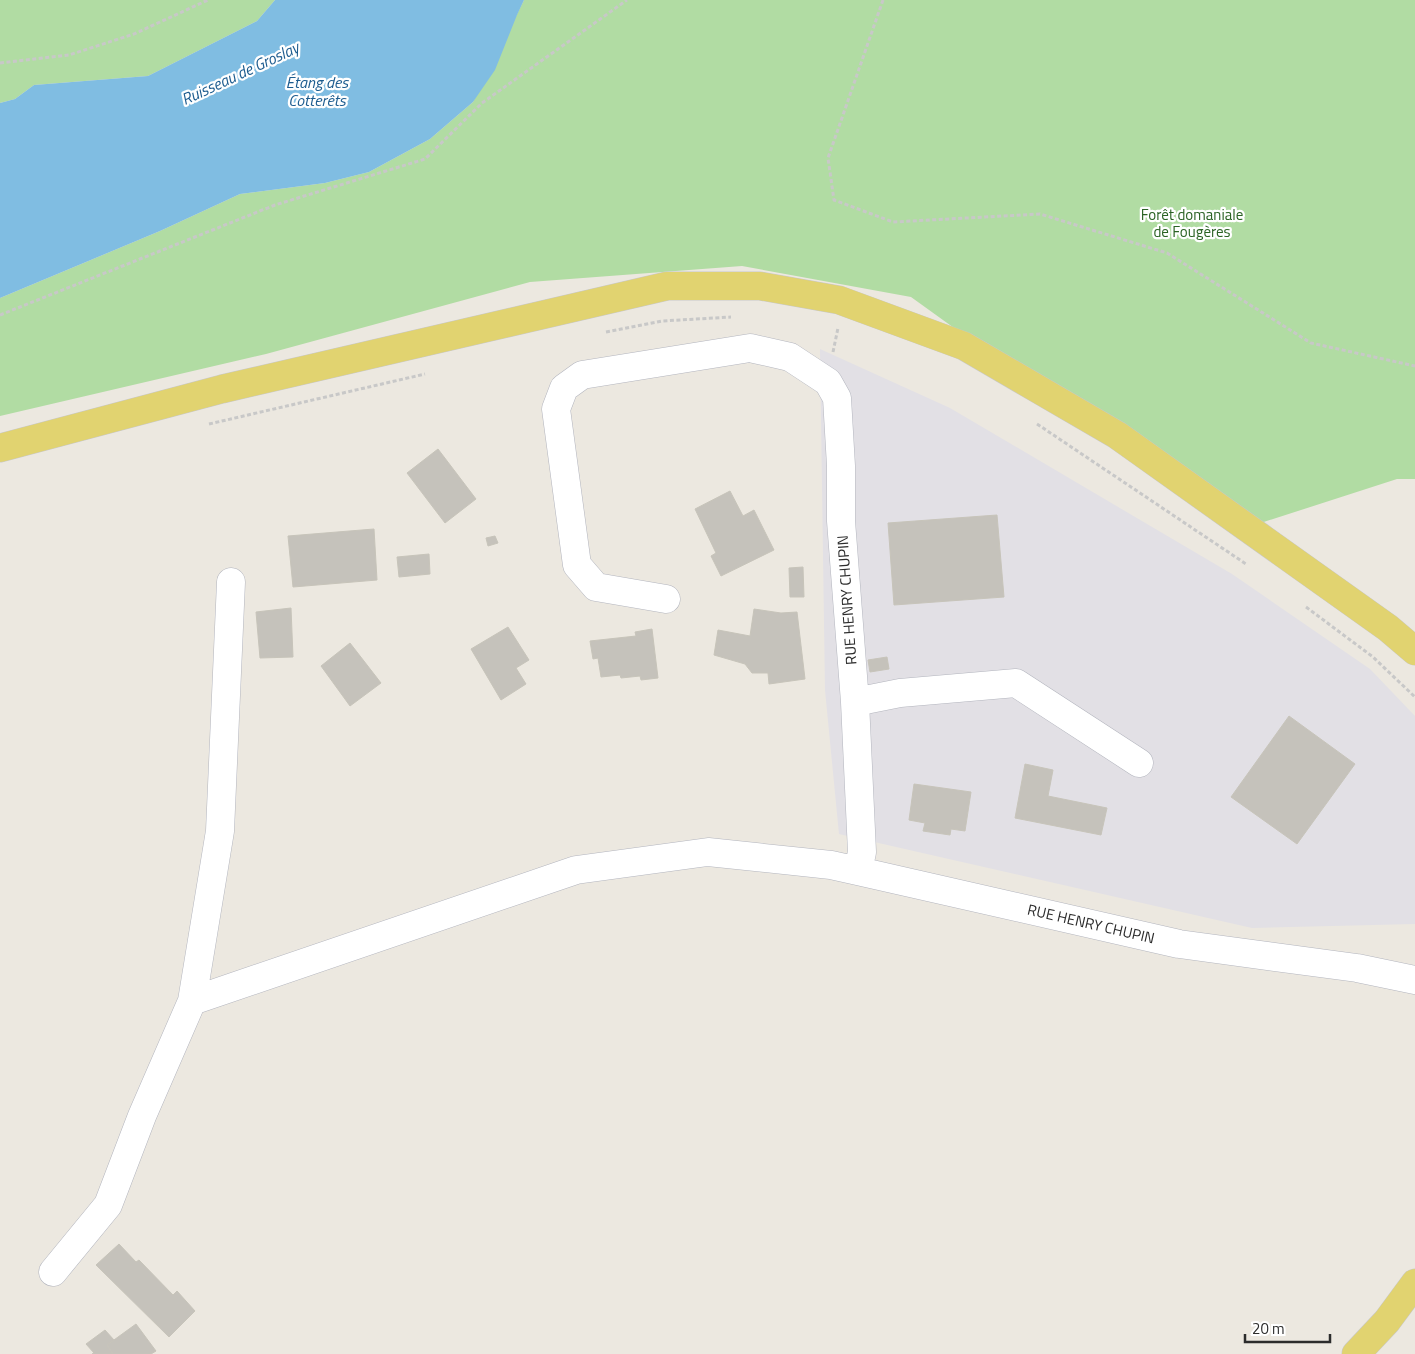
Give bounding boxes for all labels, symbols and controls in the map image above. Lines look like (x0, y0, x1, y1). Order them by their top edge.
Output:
water label: Ruisseau de Groslay (177, 34, 304, 111)
water label: Étang des Cotterêts (286, 70, 349, 112)
park label: Forêt domaniale de Fougères (1141, 203, 1243, 243)
street label: RUE HENRY CHUPIN (830, 534, 863, 666)
street label: RUE HENRY CHUPIN (1025, 898, 1157, 949)
scale bar (1245, 1312, 1330, 1344)
text: 20 m (1252, 1317, 1285, 1340)

